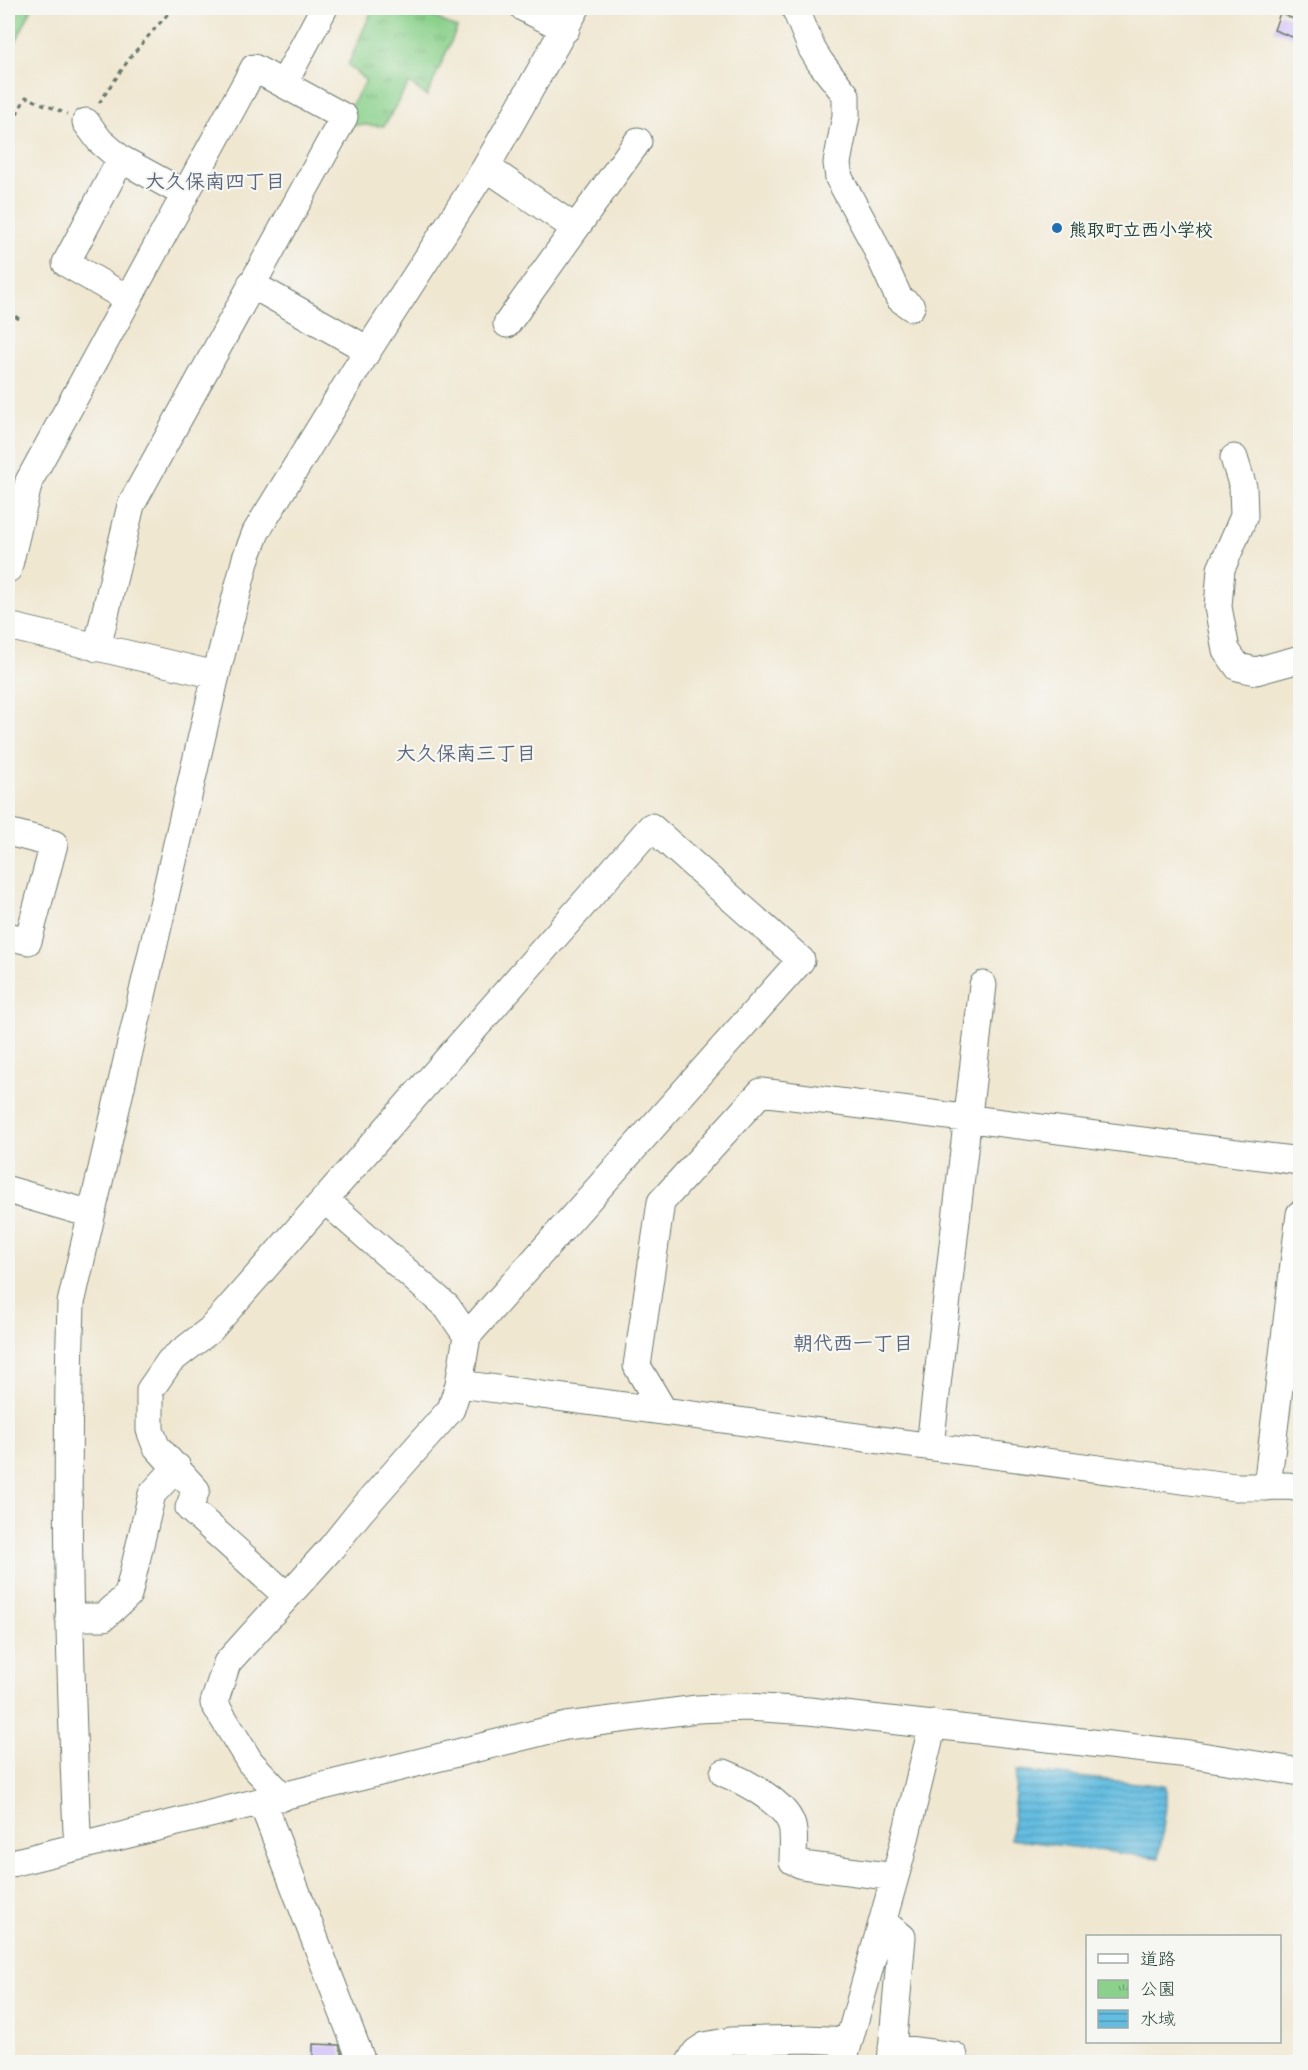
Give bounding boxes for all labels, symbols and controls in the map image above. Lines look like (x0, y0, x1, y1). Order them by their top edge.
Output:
district label: 大久保南四丁目 (145, 165, 285, 195)
place label: 熊取町立西小学校 (1069, 215, 1213, 242)
marker: 熊取町立西小学校 (1050, 221, 1064, 235)
district label: 大久保南三丁目 (396, 737, 536, 767)
district label: 朝代西一丁目 (793, 1327, 913, 1357)
legend (1086, 1935, 1281, 2043)
text: 道路 (1140, 1944, 1176, 1971)
text: 公園 (1140, 1974, 1176, 2001)
text: 水域 (1140, 2004, 1176, 2031)

